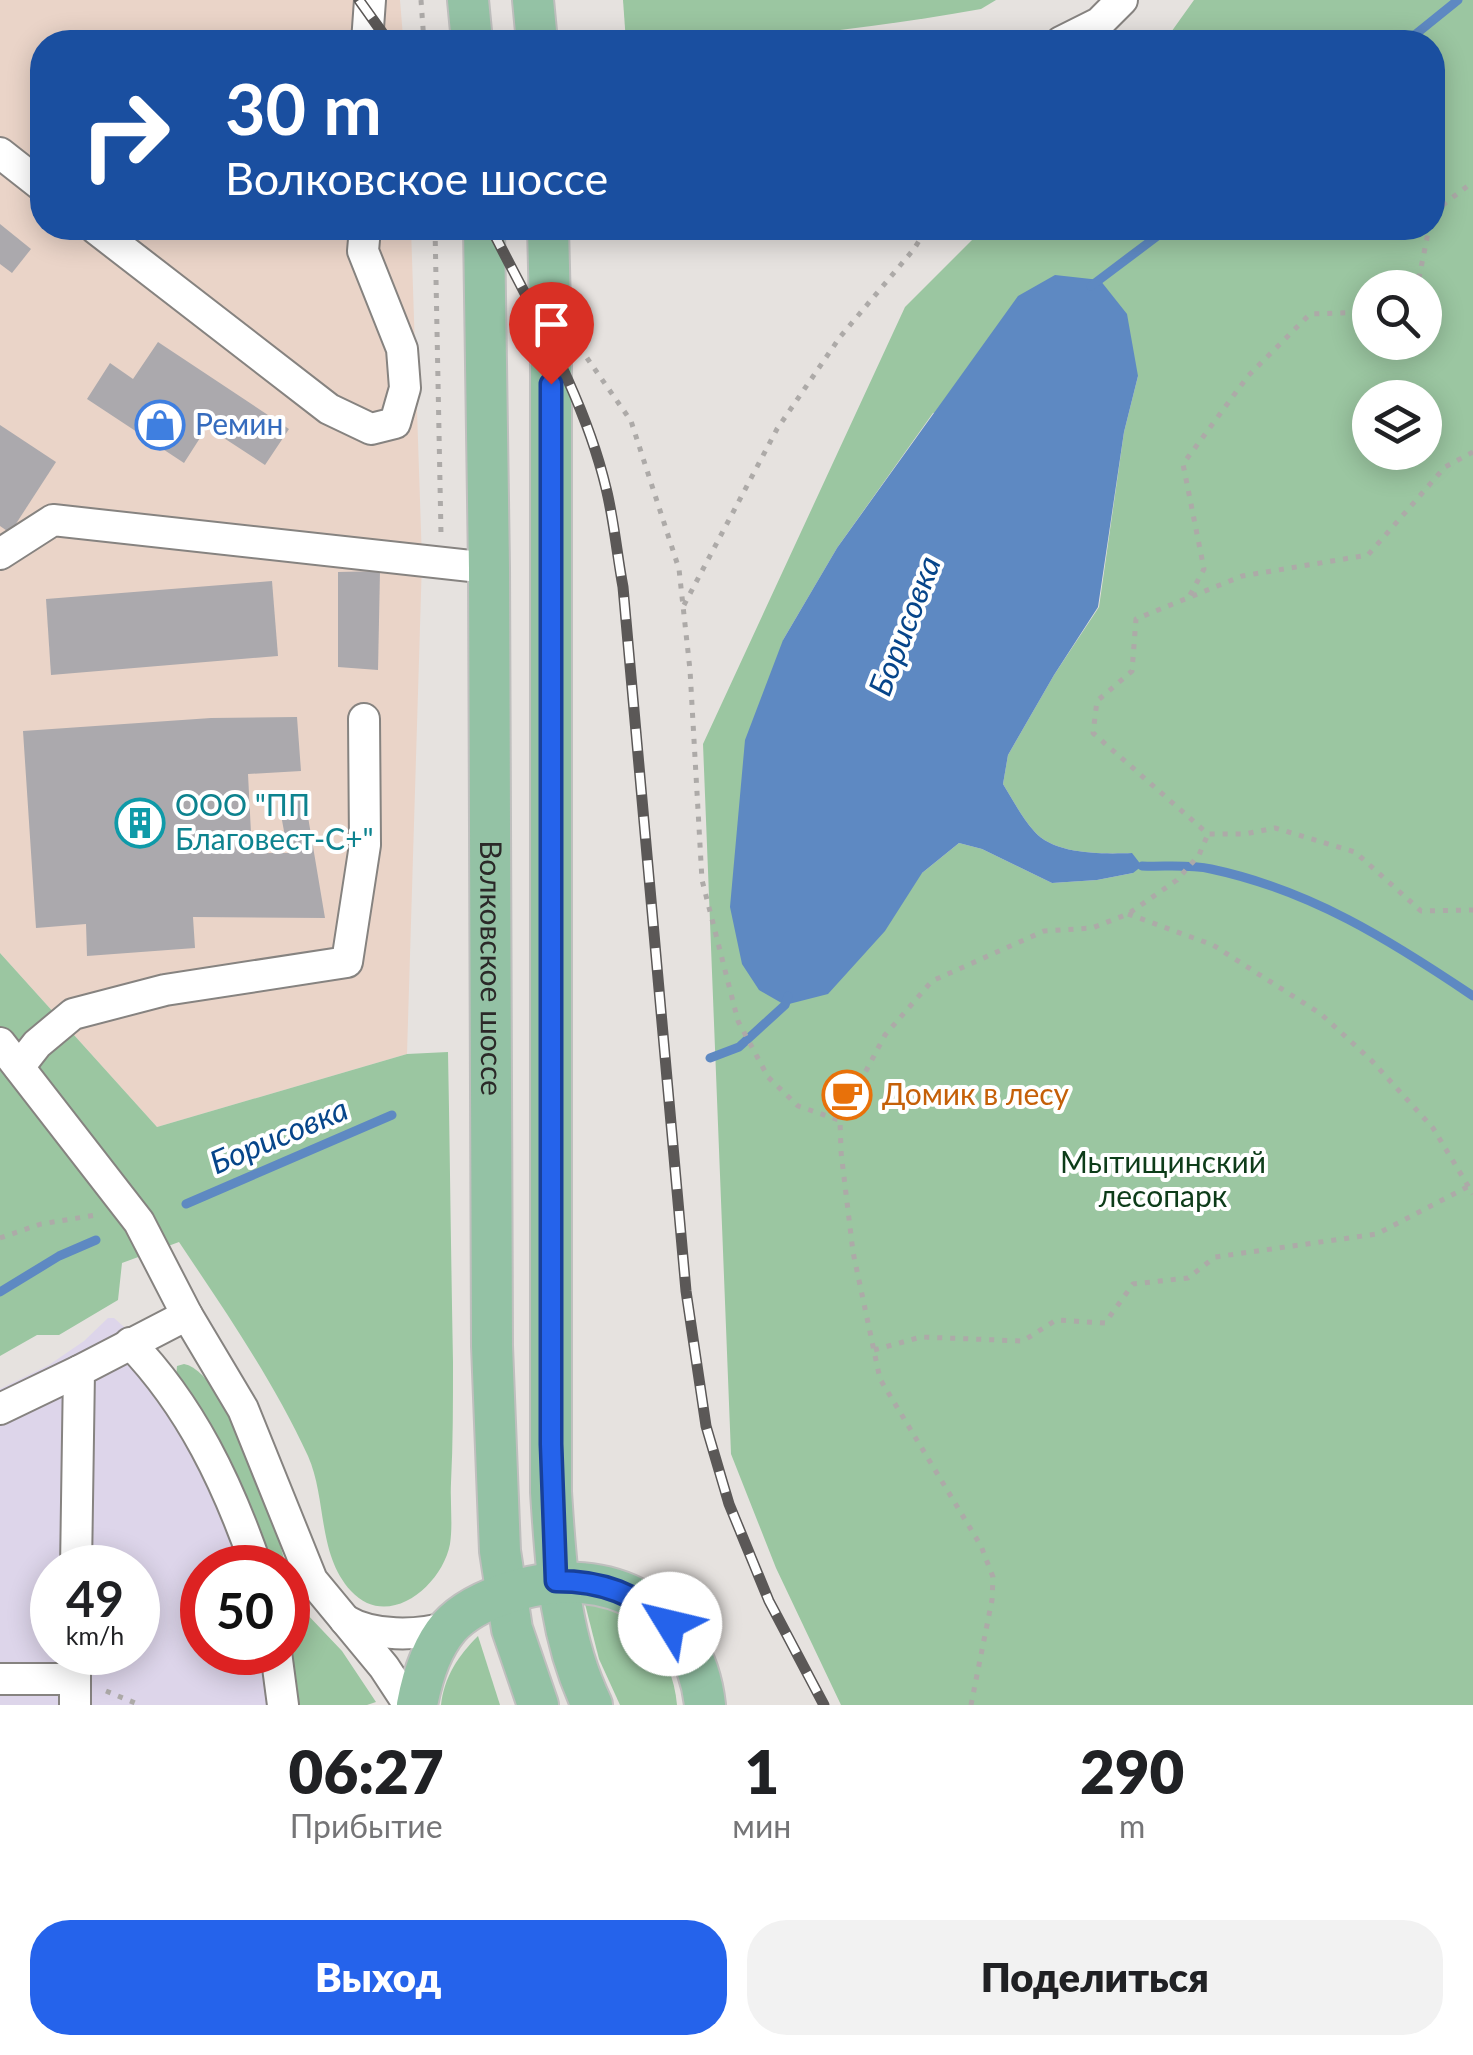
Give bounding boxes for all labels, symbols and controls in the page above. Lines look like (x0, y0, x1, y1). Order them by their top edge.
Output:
text: 30 m (225, 66, 382, 150)
icon: right (60, 70, 190, 200)
text: Волковское шоссе (225, 151, 608, 205)
map controls (1352, 270, 1442, 470)
button: search (1352, 270, 1442, 360)
pin (509, 282, 594, 385)
icon: arrive (524, 297, 579, 352)
button: layers (1352, 380, 1442, 470)
shop icon: Ремин (134, 399, 186, 451)
place label: Ремин (195, 405, 283, 441)
water label: Борисовка (859, 550, 948, 701)
place label: ООО "ПП Благовест-С+" (175, 786, 374, 856)
building icon: ООО "ПП Благовест-С+" (114, 797, 166, 849)
street label: Волковское шоссе (474, 840, 511, 1096)
cafe icon: Домик в лесу (821, 1069, 873, 1121)
place label: Домик в лесу (882, 1075, 1070, 1111)
water label: Борисовка (203, 1088, 353, 1181)
park label: Мытищинский лесопарк (1060, 1143, 1266, 1213)
speed limit sign: 50 (180, 1545, 310, 1675)
text: 49 (66, 1568, 124, 1628)
position arrow (618, 1572, 722, 1676)
text: km/h (66, 1620, 124, 1650)
text: 06:27 (289, 1735, 444, 1807)
text: 1 (744, 1735, 779, 1807)
text: 290 (1080, 1735, 1184, 1807)
text: Прибытие (290, 1806, 443, 1845)
text: мин (732, 1806, 791, 1845)
text: m (1119, 1806, 1145, 1845)
button: Выход (30, 1920, 727, 2035)
button: Поделиться (747, 1920, 1443, 2035)

